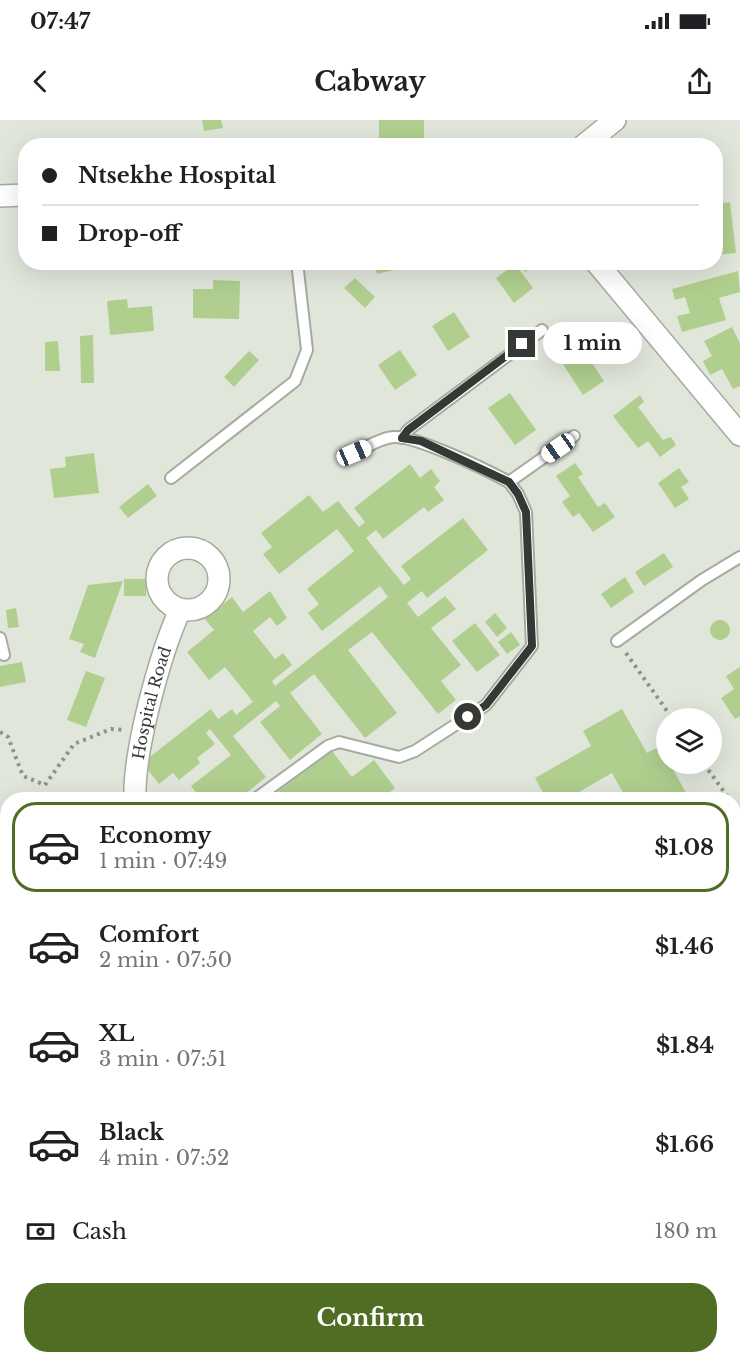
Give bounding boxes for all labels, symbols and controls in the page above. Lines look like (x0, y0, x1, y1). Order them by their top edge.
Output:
text: 07:47 (30, 8, 90, 35)
icon: back (24, 65, 57, 98)
text: Cabway (314, 65, 426, 98)
icon: share (683, 65, 716, 98)
text: Ntsekhe Hospital (78, 162, 276, 189)
text: Drop-off (78, 220, 180, 247)
callout: 1 min (543, 323, 642, 365)
route end (508, 330, 535, 357)
text: 1 min (564, 331, 621, 355)
car (538, 430, 578, 466)
car (334, 437, 374, 469)
street label: Hospital Road (128, 643, 175, 761)
route start (454, 703, 481, 730)
map controls (656, 708, 722, 774)
button: layers (656, 708, 722, 774)
icon: car (27, 820, 81, 874)
text: Economy (99, 822, 211, 849)
text: $1.08 (654, 834, 714, 861)
text: 1 min · 07:49 (99, 849, 227, 873)
icon: car (27, 919, 81, 973)
text: Comfort (99, 921, 199, 948)
text: $1.46 (655, 933, 714, 960)
text: 2 min · 07:50 (99, 948, 232, 972)
icon: car (27, 1018, 81, 1072)
text: XL (99, 1020, 134, 1047)
text: $1.84 (656, 1032, 714, 1059)
text: 3 min · 07:51 (99, 1047, 227, 1071)
icon: car (27, 1117, 81, 1171)
text: Black (99, 1119, 164, 1146)
text: $1.66 (655, 1131, 714, 1158)
text: 4 min · 07:52 (99, 1146, 229, 1170)
icon: cash (24, 1215, 57, 1248)
text: Cash (72, 1218, 127, 1245)
text: 180 m (654, 1219, 717, 1243)
button: Confirm (24, 1283, 717, 1352)

